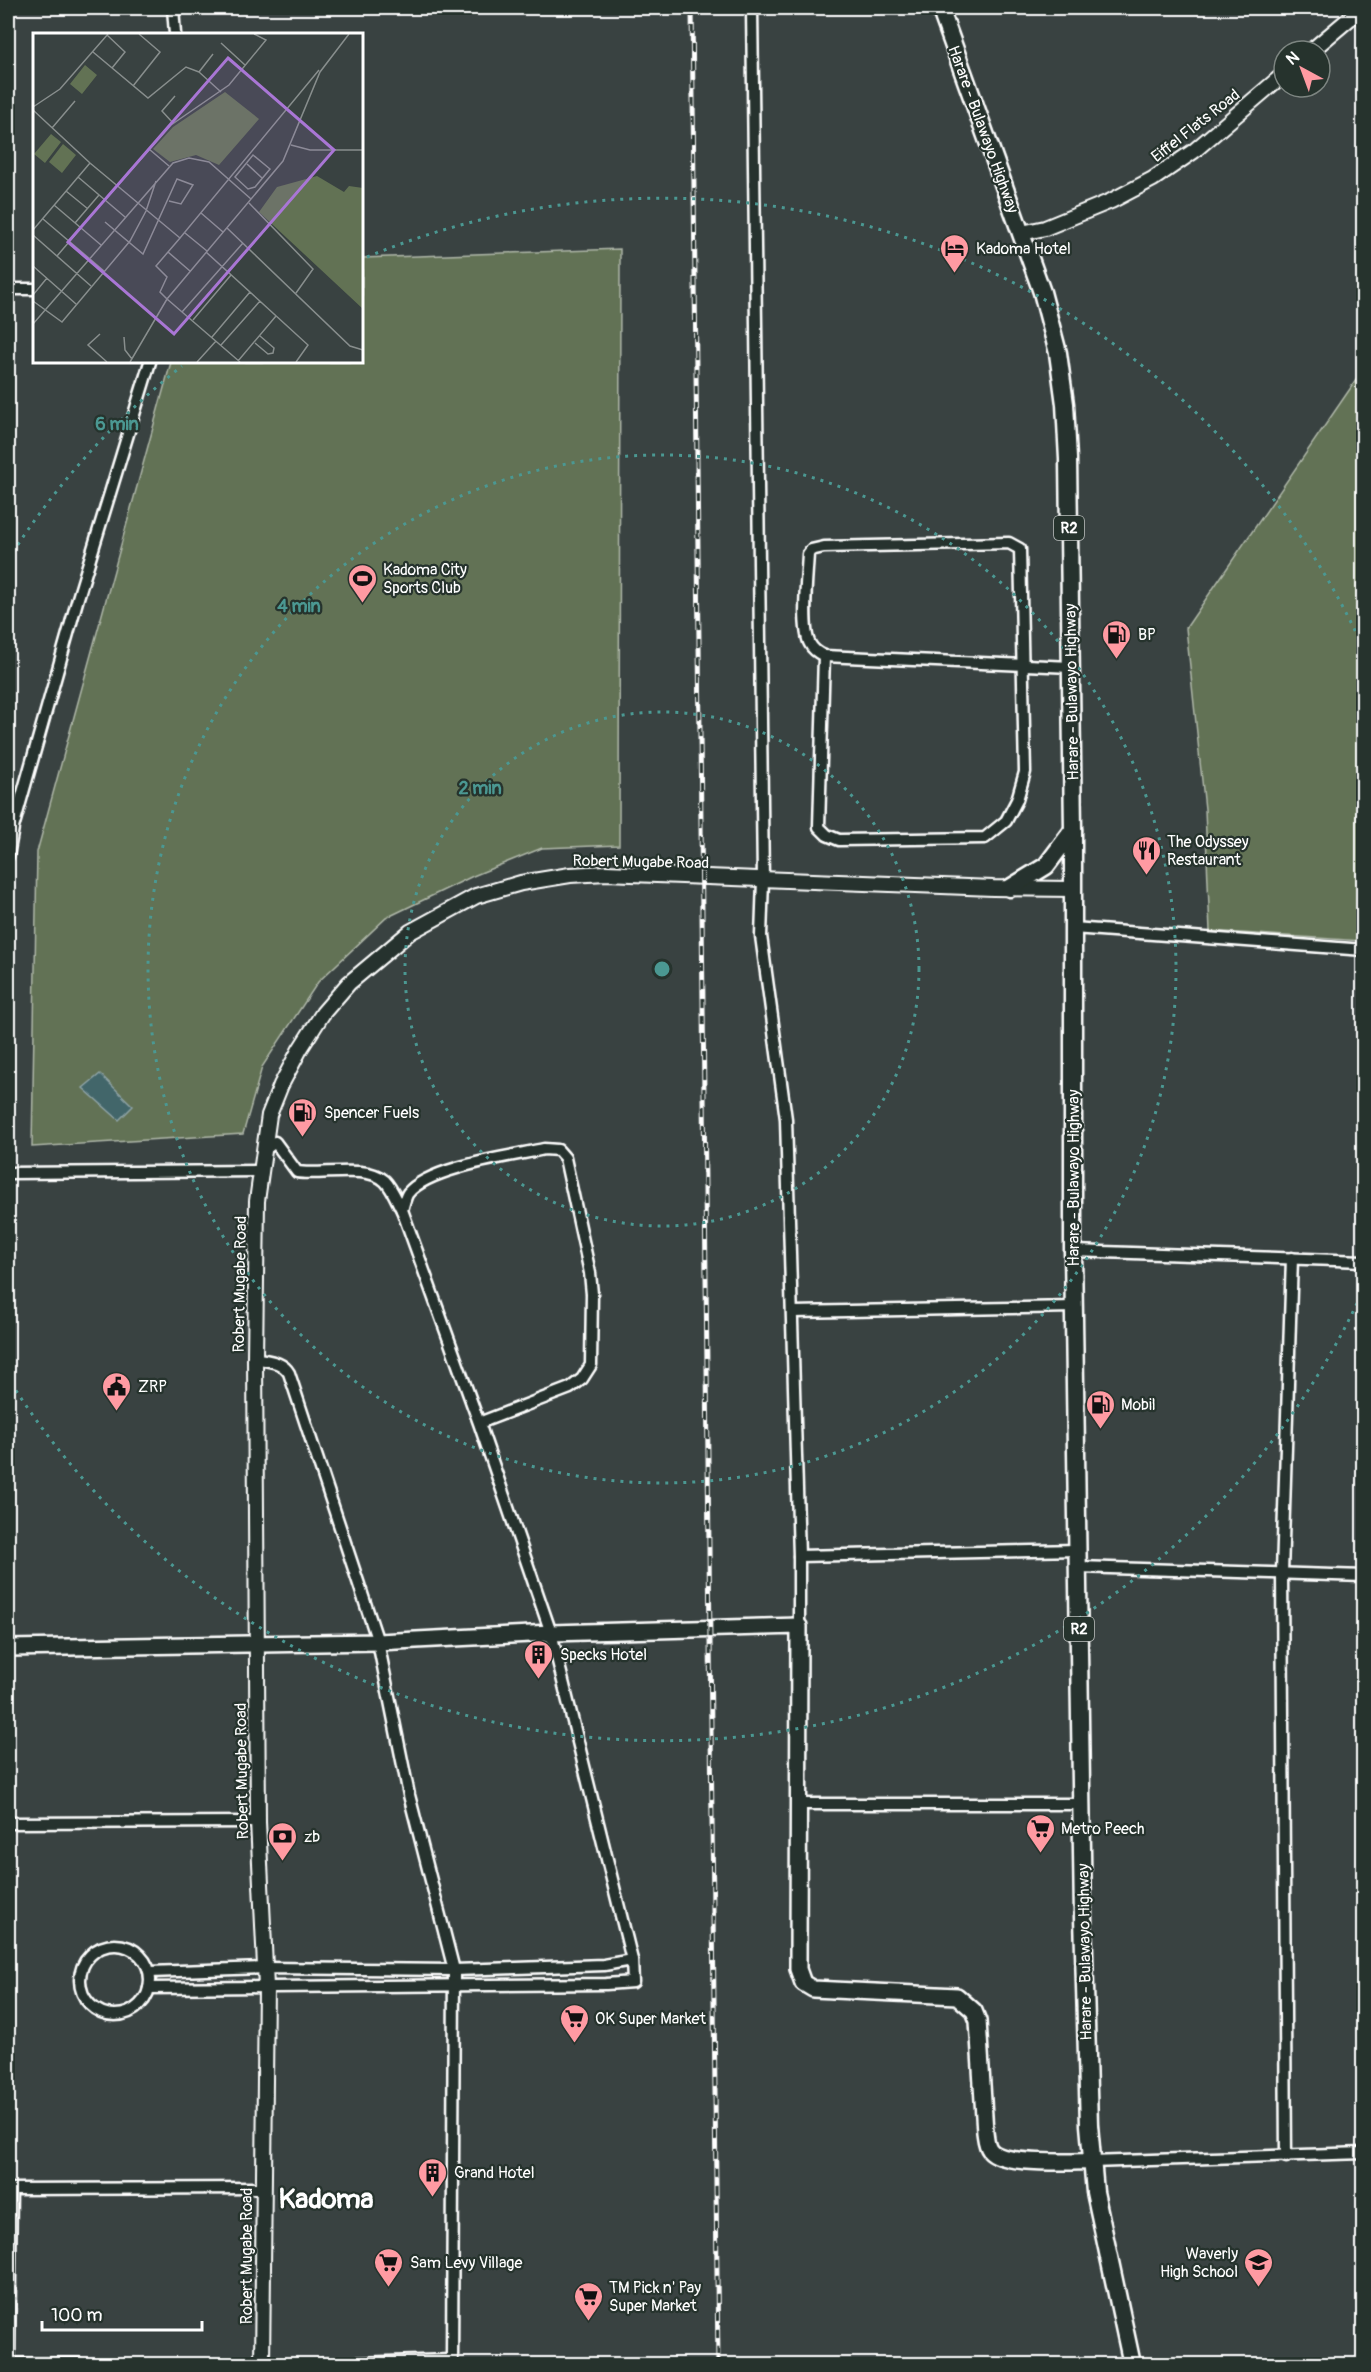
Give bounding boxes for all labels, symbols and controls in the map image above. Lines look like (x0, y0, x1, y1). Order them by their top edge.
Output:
inset map (33, 33, 363, 363)
north arrow (1272, 39, 1332, 99)
street label: Harare - Bulawayo Highway (943, 43, 1023, 216)
text: N (1282, 47, 1304, 70)
street label: Eiffel Flats Road (1147, 85, 1244, 167)
hotel icon: Kadoma Hotel (939, 232, 971, 274)
place label: Kadoma Hotel (976, 239, 1071, 259)
text: 6 min (95, 413, 139, 436)
road number: R2 (1054, 516, 1084, 540)
place label: Kadoma City Sports Club (383, 560, 467, 598)
sports icon: Kadoma City Sports Club (346, 562, 378, 604)
text: 4 min (277, 595, 321, 618)
street label: Harare - Bulawayo Highway (1060, 603, 1084, 781)
fuel station icon: BP (1101, 618, 1133, 660)
place label: BP (1138, 625, 1156, 645)
text: 2 min (458, 777, 502, 800)
place label: The Odyssey Restaurant (1167, 832, 1249, 870)
restaurant icon: The Odyssey Restaurant (1130, 834, 1162, 876)
street label: Robert Mugabe Road (572, 851, 709, 873)
centre of rings (652, 959, 672, 979)
street label: Harare - Bulawayo Highway (1064, 1089, 1084, 1267)
fuel station icon: Spencer Fuels (287, 1096, 319, 1138)
place label: Spencer Fuels (324, 1103, 419, 1123)
street label: Robert Mugabe Road (229, 1216, 251, 1353)
public building icon: ZRP (101, 1370, 133, 1412)
place label: ZRP (138, 1377, 167, 1397)
fuel station icon: Mobil (1084, 1388, 1116, 1430)
place label: Mobil (1121, 1395, 1156, 1415)
road number: R2 (1064, 1617, 1094, 1641)
building icon: Specks Hotel (523, 1638, 555, 1680)
place label: Specks Hotel (560, 1645, 647, 1665)
street label: Robert Mugabe Road (231, 1702, 253, 1839)
supermarket icon: Metro Peech (1024, 1812, 1056, 1854)
place label: Metro Peech (1061, 1819, 1145, 1839)
bank icon: zb (267, 1820, 299, 1862)
place label: zb (304, 1827, 320, 1847)
street label: Harare - Bulawayo Highway (1073, 1863, 1097, 2041)
supermarket icon: OK Super Market (558, 2002, 590, 2044)
place label: OK Super Market (595, 2009, 707, 2029)
building icon: Grand Hotel (417, 2156, 449, 2198)
place label: Grand Hotel (454, 2163, 535, 2183)
district label: Kadoma (278, 2182, 374, 2217)
street label: Robert Mugabe Road (237, 2188, 257, 2324)
place label: Waverly High School (1160, 2244, 1238, 2282)
supermarket icon: Sam Levy Village (373, 2246, 405, 2288)
school or university icon: Waverly High School (1243, 2246, 1275, 2288)
place label: Sam Levy Village (410, 2253, 522, 2273)
place label: TM Pick n' Pay Super Market (609, 2278, 701, 2316)
supermarket icon: TM Pick n' Pay Super Market (572, 2280, 604, 2322)
scale bar (42, 2294, 202, 2332)
text: 100 m (51, 2304, 103, 2327)

